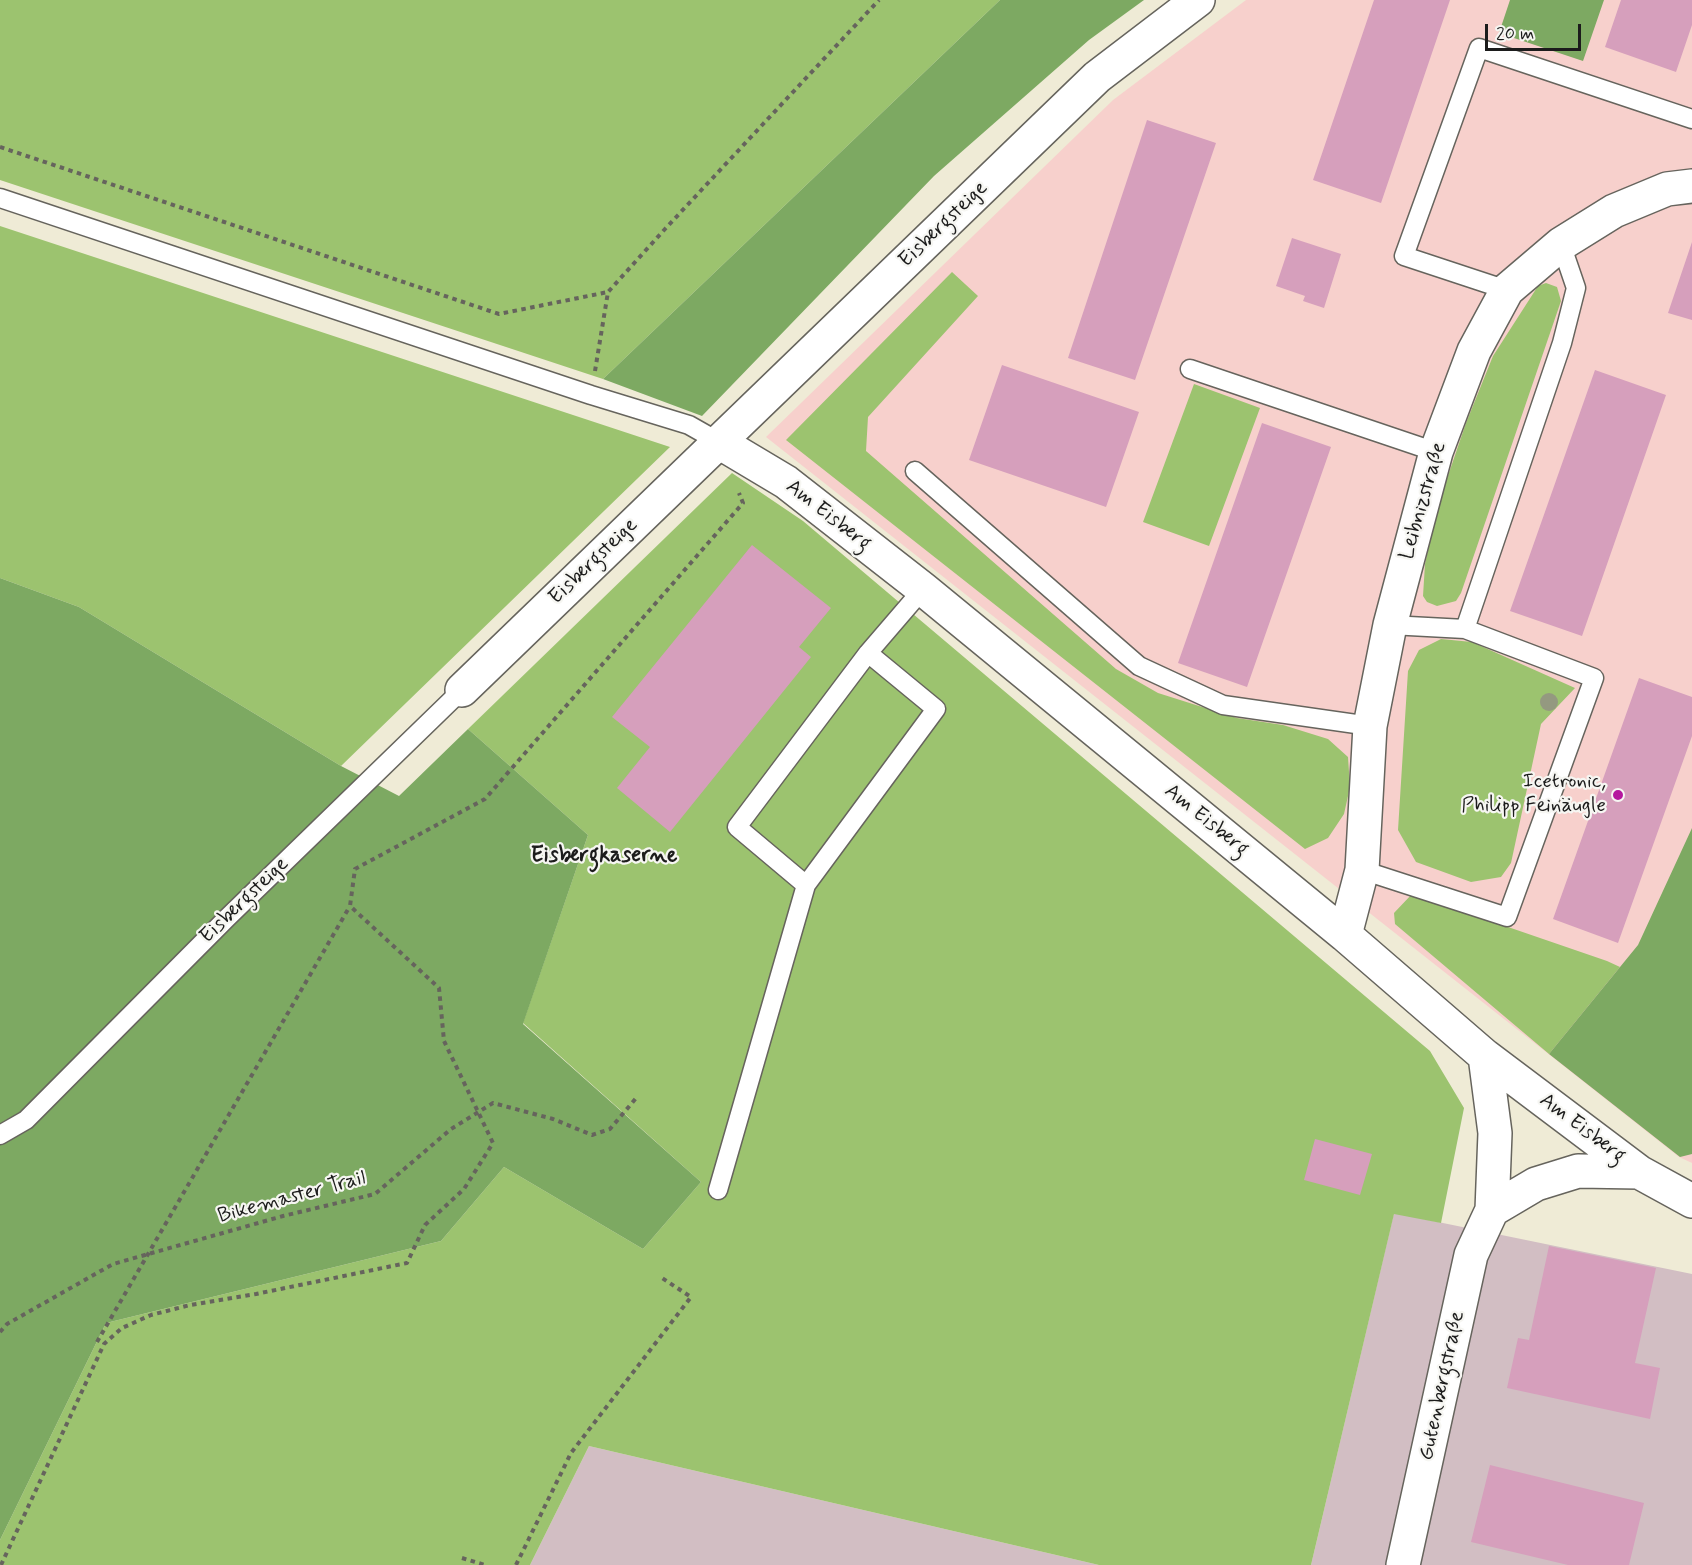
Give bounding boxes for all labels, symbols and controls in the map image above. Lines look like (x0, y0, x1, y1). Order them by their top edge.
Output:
scale bar (1488, 12, 1584, 50)
text: 20 m (1496, 22, 1534, 46)
street label: Eisbergsteige (894, 176, 994, 274)
street label: Leibnizstraße (1395, 439, 1453, 563)
street label: Am Eisberg (780, 475, 876, 557)
street label: Eisbergsteige (544, 513, 644, 611)
place label: Icetronic, Philipp Feinäugle (1461, 770, 1606, 820)
street label: Am Eisberg (1159, 779, 1253, 863)
marker: Icetronic, Philipp Feinäugle (1611, 788, 1625, 802)
district label: Eisbergkaserne (531, 843, 677, 869)
street label: Eisbergsteige (195, 852, 295, 950)
street label: Am Eisberg (1534, 1088, 1630, 1170)
street label: Bikemaster Trail (215, 1166, 369, 1230)
street label: Gutenbergstraße (1415, 1309, 1471, 1463)

